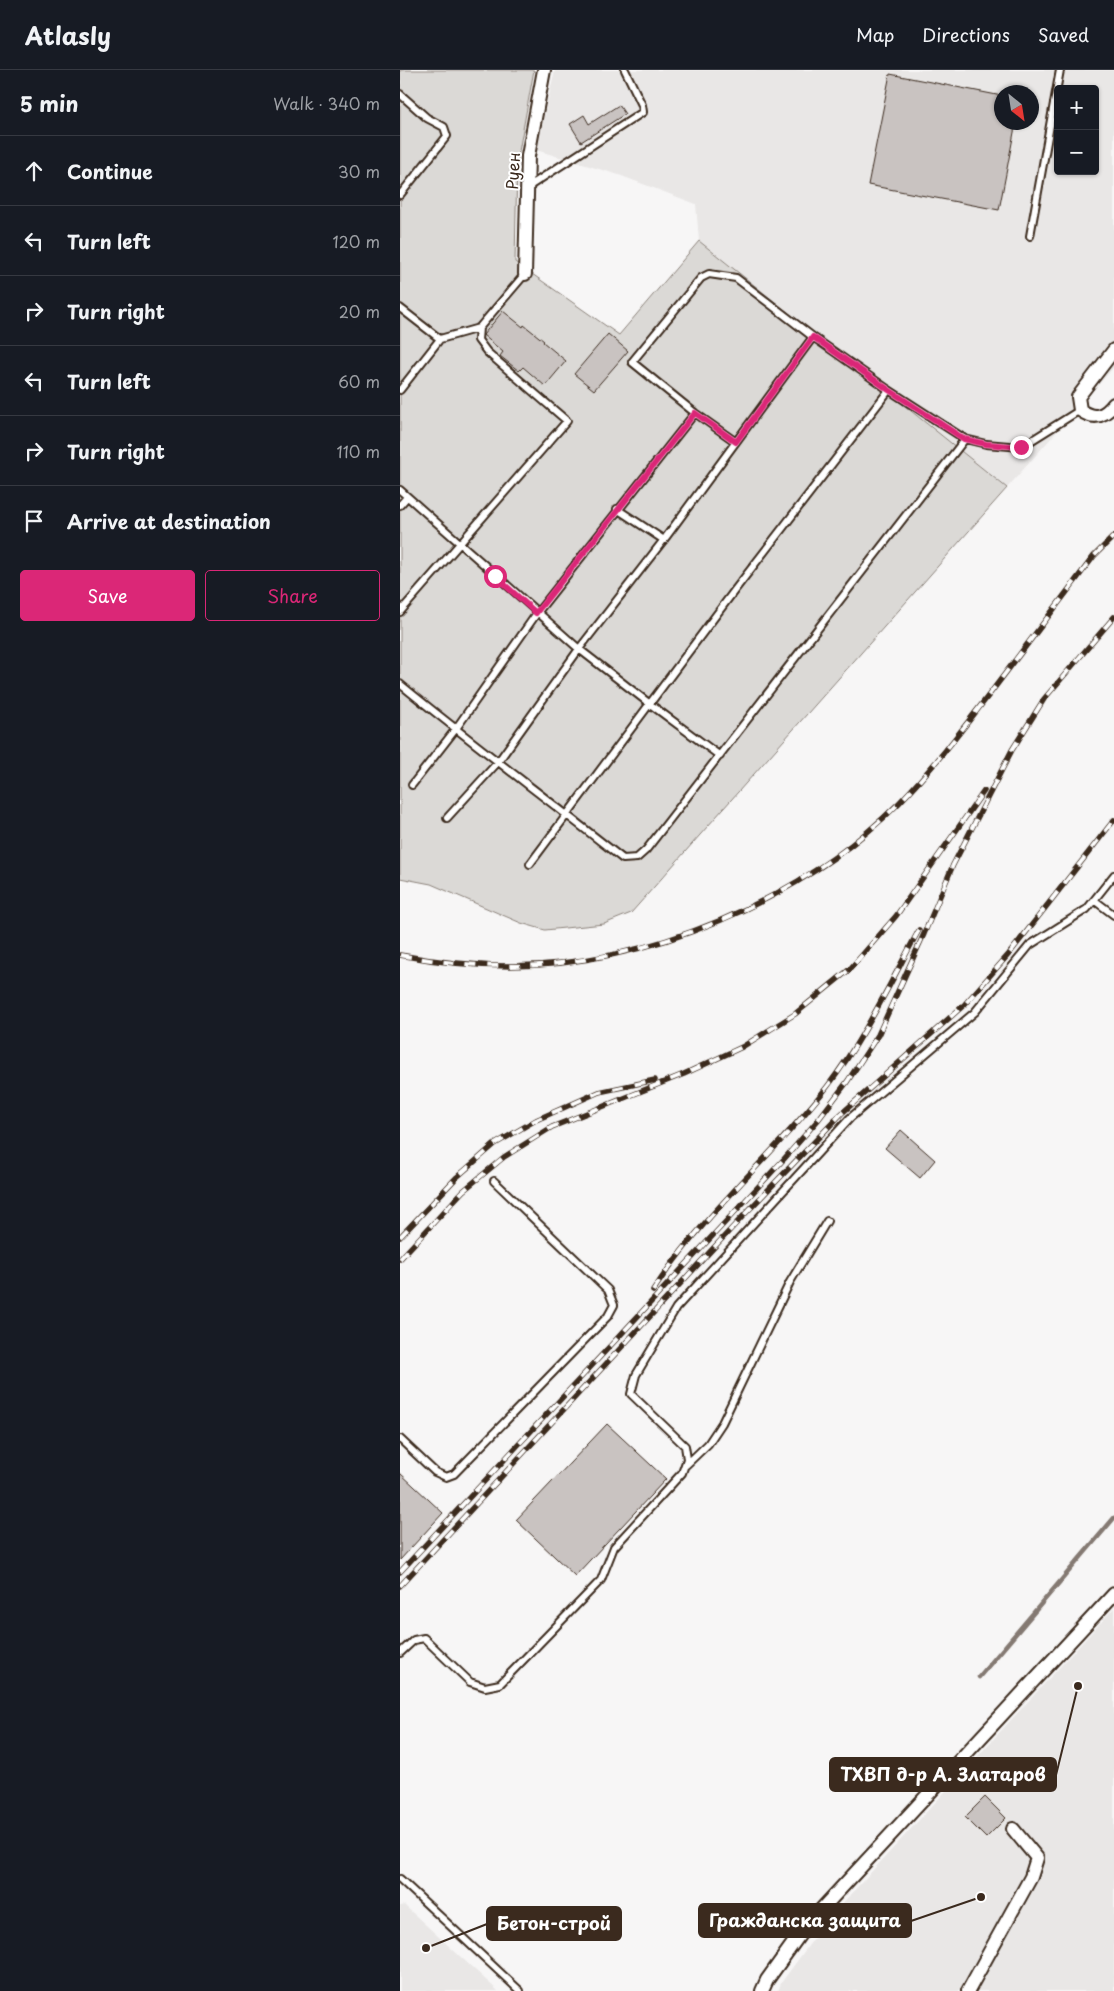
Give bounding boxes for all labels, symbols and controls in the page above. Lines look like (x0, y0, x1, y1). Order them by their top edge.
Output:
text: Atlasly (25, 17, 111, 53)
text: Map (856, 21, 894, 48)
text: Directions (922, 21, 1010, 48)
text: Saved (1038, 21, 1089, 48)
north arrow (994, 85, 1039, 130)
map controls (1054, 85, 1099, 175)
button: + (1054, 85, 1099, 130)
text: 5 min (20, 87, 78, 119)
text: Walk · 340 m (273, 91, 380, 115)
button: − (1054, 130, 1099, 175)
street label: Руен (499, 152, 525, 190)
icon: ahead (20, 157, 48, 185)
text: Continue (67, 157, 153, 185)
text: 30 m (338, 159, 380, 183)
icon: left (20, 227, 48, 255)
text: Turn left (67, 227, 151, 255)
text: 120 m (333, 229, 380, 253)
icon: right (20, 297, 48, 325)
text: Turn right (67, 297, 165, 325)
text: 20 m (339, 299, 380, 323)
icon: left (20, 367, 48, 395)
text: Turn left (67, 367, 151, 395)
text: 60 m (338, 369, 380, 393)
route end (1010, 436, 1033, 459)
icon: right (20, 437, 48, 465)
text: Turn right (67, 437, 165, 465)
text: 110 m (337, 439, 380, 463)
icon: arrive (20, 507, 48, 535)
text: Arrive at destination (67, 507, 271, 535)
route start (484, 565, 507, 588)
button: Save (20, 570, 195, 621)
button: Share (205, 570, 380, 621)
callout: ТХВП д-р А. Златаров (830, 1758, 1056, 1791)
text: ТХВП д-р А. Златаров (840, 1760, 1046, 1787)
callout: Гражданска защита (699, 1904, 911, 1937)
text: Гражданска защита (709, 1906, 901, 1933)
callout: Бетон-строй (487, 1907, 621, 1940)
text: Бетон-строй (497, 1909, 611, 1936)

